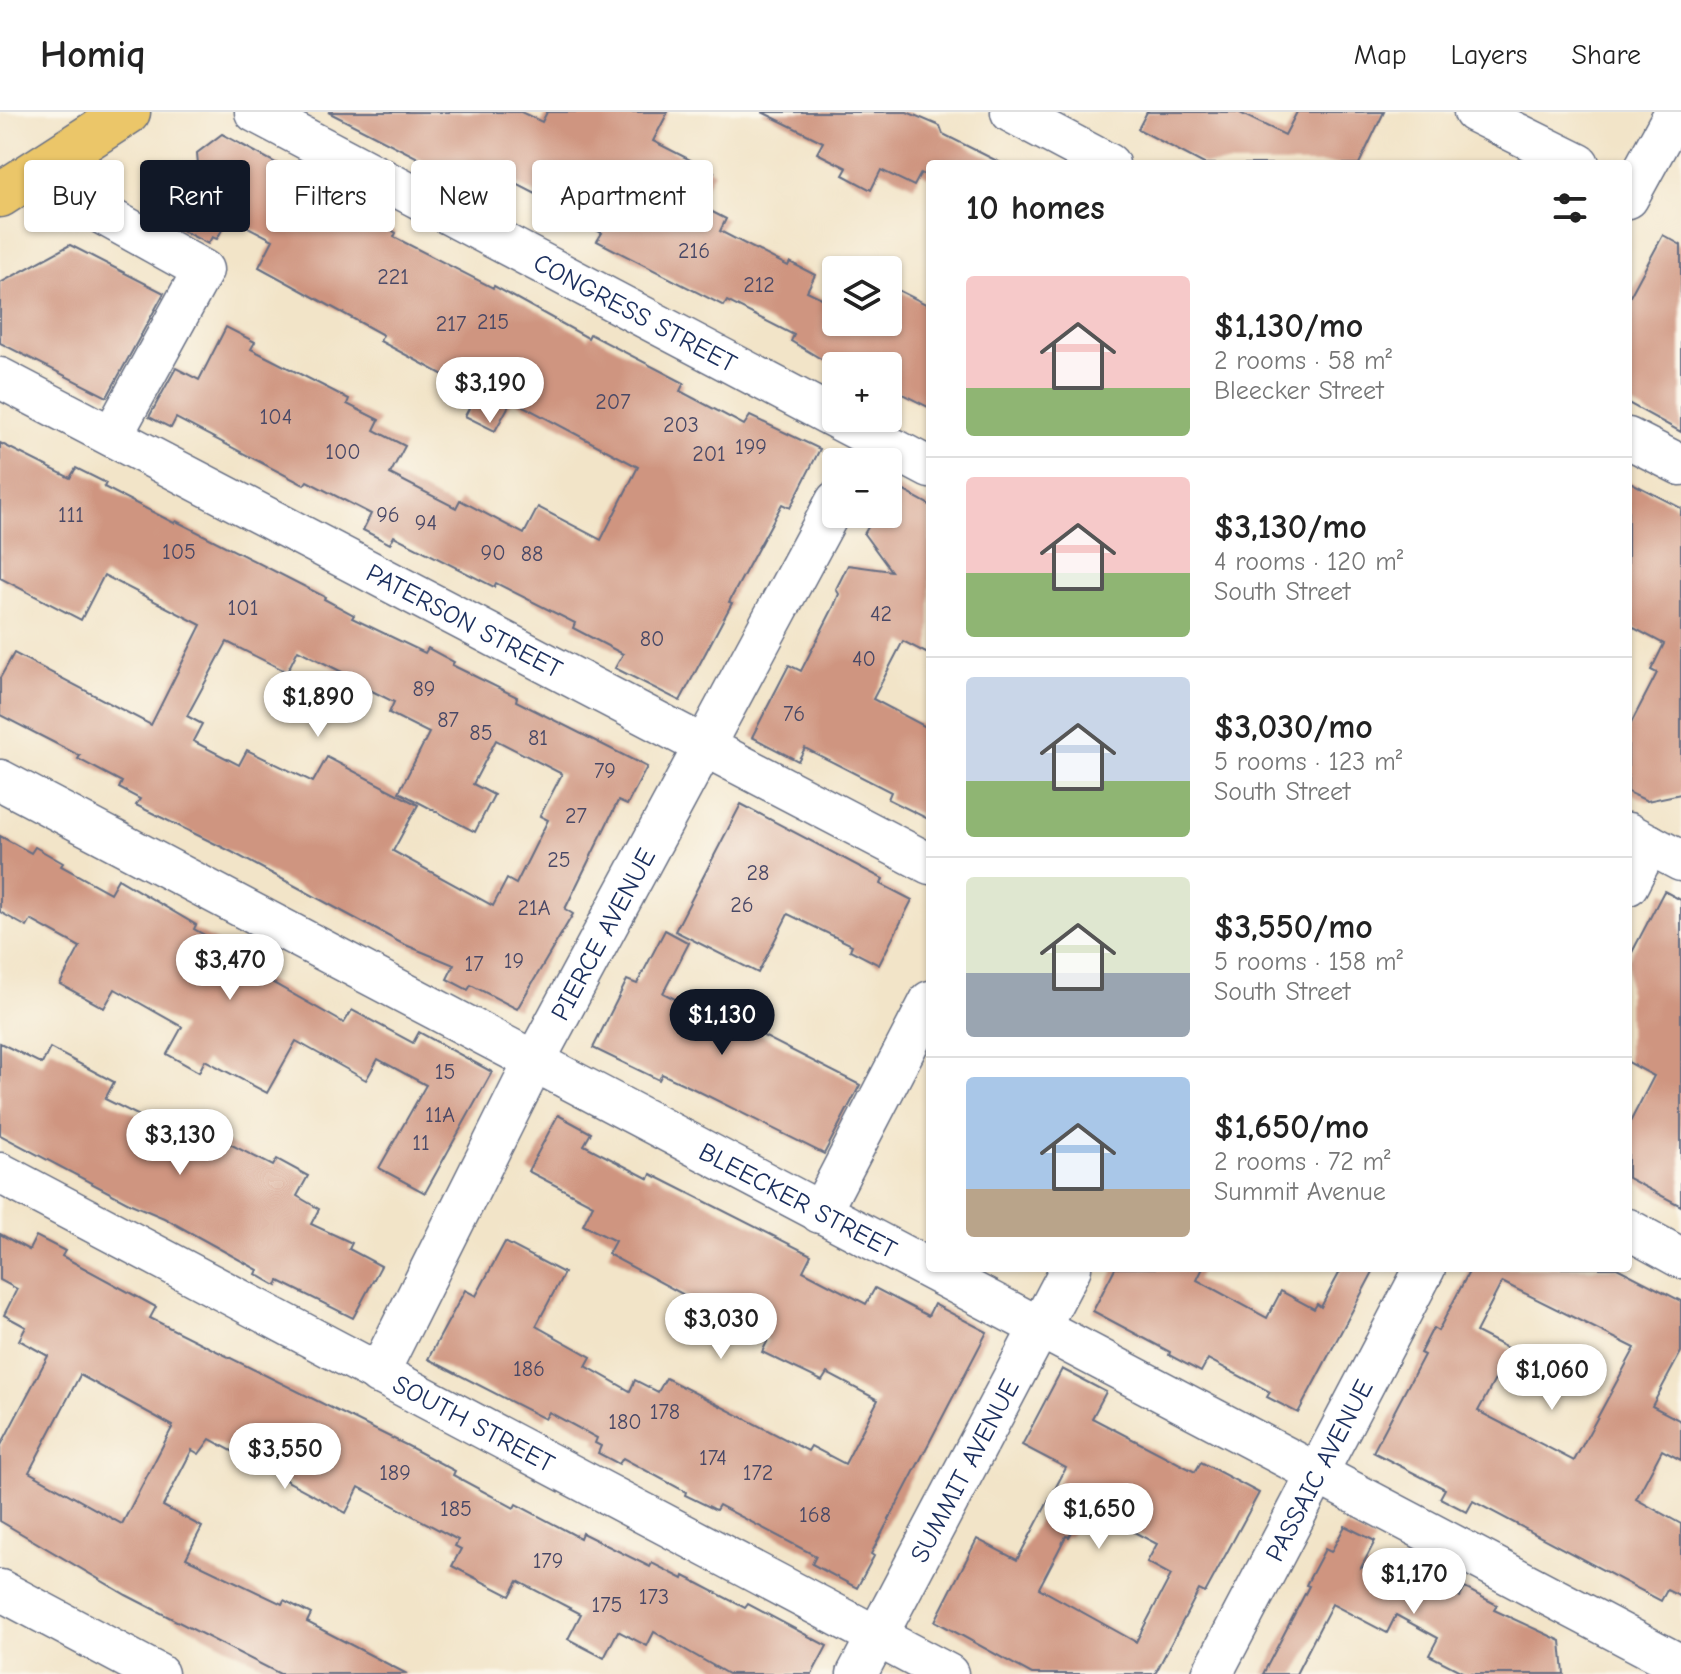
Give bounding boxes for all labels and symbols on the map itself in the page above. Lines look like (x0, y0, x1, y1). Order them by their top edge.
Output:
house number: 216 (678, 238, 710, 264)
street label: CONGRESS STREET (528, 248, 742, 380)
house number: 221 (377, 264, 409, 290)
house number: 212 (743, 272, 775, 298)
house number: 215 (477, 309, 509, 335)
house number: 217 (436, 311, 467, 337)
pin: $3,190 (425, 357, 555, 425)
house number: 207 (595, 389, 631, 415)
house number: 104 (260, 404, 292, 430)
house number: 203 (663, 412, 699, 438)
house number: 199 (735, 434, 767, 460)
house number: 100 (325, 439, 361, 465)
house number: 201 (692, 441, 726, 467)
house number: 111 (58, 502, 84, 528)
house number: 96 (376, 502, 400, 528)
house number: 94 (415, 510, 437, 536)
house number: 105 (162, 539, 196, 565)
house number: 90 (480, 540, 506, 566)
house number: 88 (521, 541, 543, 567)
street label: PATERSON STREET (361, 558, 567, 685)
house number: 101 (228, 595, 258, 621)
house number: 42 (870, 601, 892, 627)
house number: 80 (640, 626, 664, 652)
house number: 40 (852, 646, 876, 672)
pin: $1,890 (253, 671, 383, 739)
house number: 89 (412, 676, 436, 702)
house number: 76 (783, 701, 805, 727)
house number: 87 (437, 707, 459, 733)
house number: 85 (469, 720, 493, 746)
house number: 81 (528, 725, 548, 751)
house number: 79 (594, 758, 616, 784)
house number: 27 (565, 803, 588, 829)
street label: PIERCE AVENUE (545, 844, 662, 1026)
house number: 25 (547, 847, 571, 873)
house number: 28 (747, 860, 769, 886)
house number: 26 (730, 892, 754, 918)
house number: 21A (517, 895, 551, 921)
pin: $3,470 (165, 934, 295, 1002)
house number: 19 (504, 948, 524, 974)
house number: 17 (464, 951, 484, 977)
pin: $1,130 (657, 989, 787, 1057)
house number: 15 (435, 1059, 455, 1085)
house number: 11A (425, 1102, 455, 1128)
pin: $3,130 (115, 1109, 245, 1177)
house number: 11 (412, 1130, 430, 1156)
street label: BLEECKER STREET (694, 1137, 902, 1266)
pin: $3,030 (656, 1293, 786, 1361)
pin: $1,060 (1487, 1344, 1617, 1412)
house number: 186 (513, 1356, 545, 1382)
street label: SOUTH STREET (388, 1369, 560, 1479)
street label: SUMMIT AVENUE (905, 1374, 1026, 1568)
street label: PASSAIC AVENUE (1260, 1375, 1380, 1567)
house number: 178 (650, 1399, 680, 1425)
house number: 180 (608, 1409, 642, 1435)
pin: $3,550 (220, 1423, 350, 1491)
house number: 174 (699, 1445, 727, 1471)
house number: 189 (379, 1460, 411, 1486)
house number: 172 (743, 1460, 773, 1486)
pin: $1,650 (1034, 1483, 1164, 1551)
house number: 185 (440, 1496, 472, 1522)
house number: 168 (799, 1502, 831, 1528)
house number: 179 (533, 1548, 563, 1574)
pin: $1,170 (1349, 1548, 1479, 1616)
house number: 173 (639, 1584, 669, 1610)
house number: 175 (591, 1592, 623, 1618)

